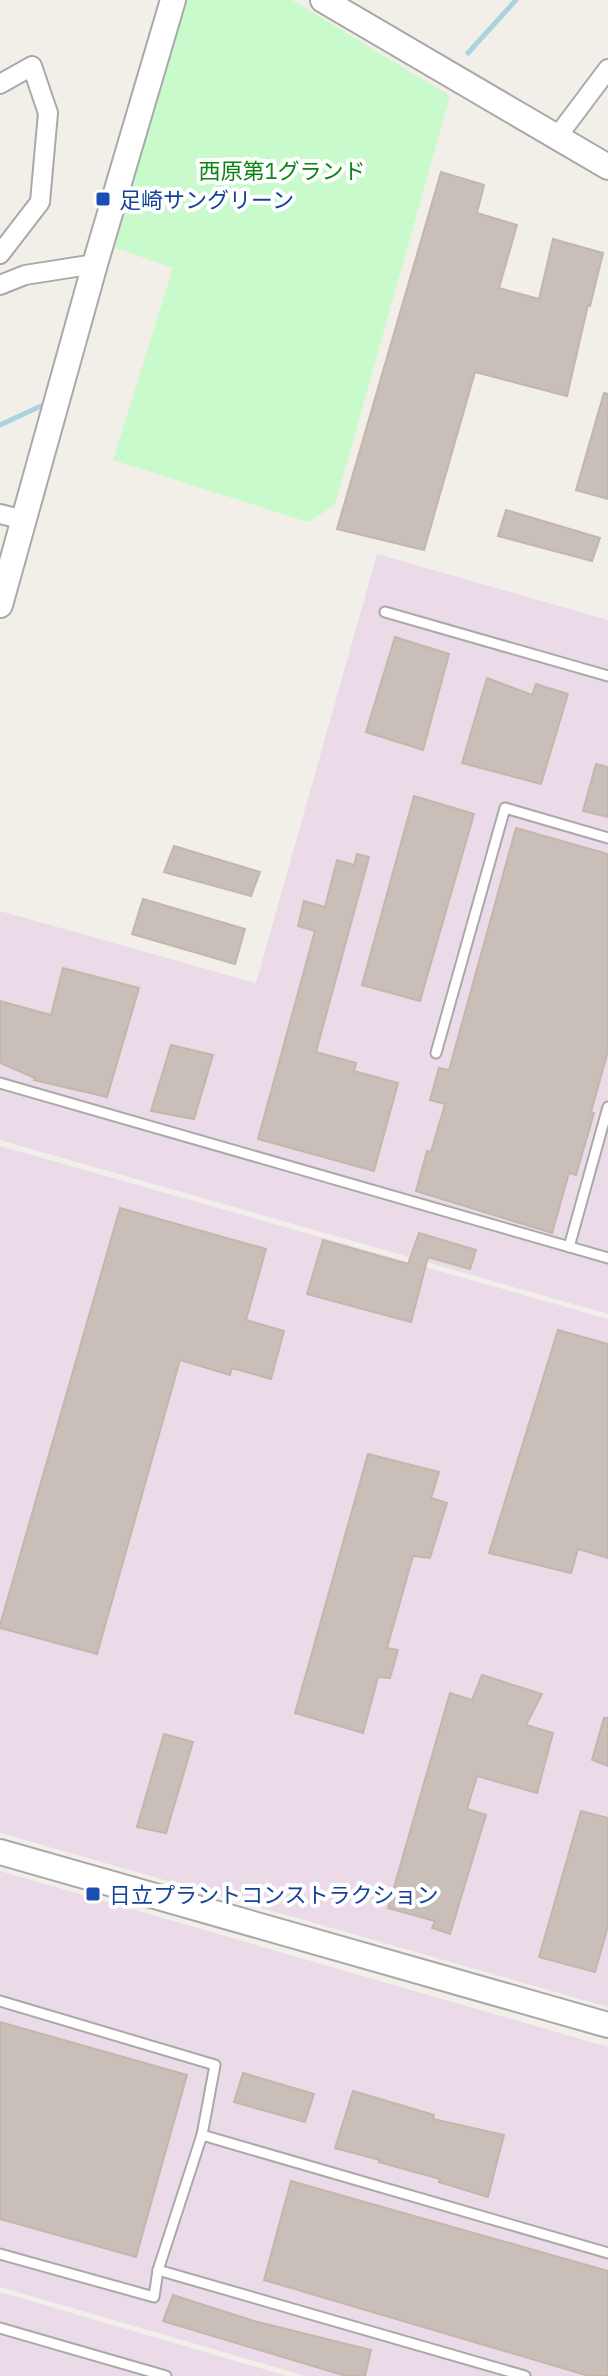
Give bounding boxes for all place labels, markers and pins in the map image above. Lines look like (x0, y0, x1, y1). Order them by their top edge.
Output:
place label: 足崎サングリーン (119, 185, 294, 214)
marker: 足崎サングリーン (94, 190, 112, 208)
place label: 日立プラントコンストラクション (109, 1880, 439, 1909)
marker: 日立プラントコンストラクション (84, 1885, 102, 1903)

